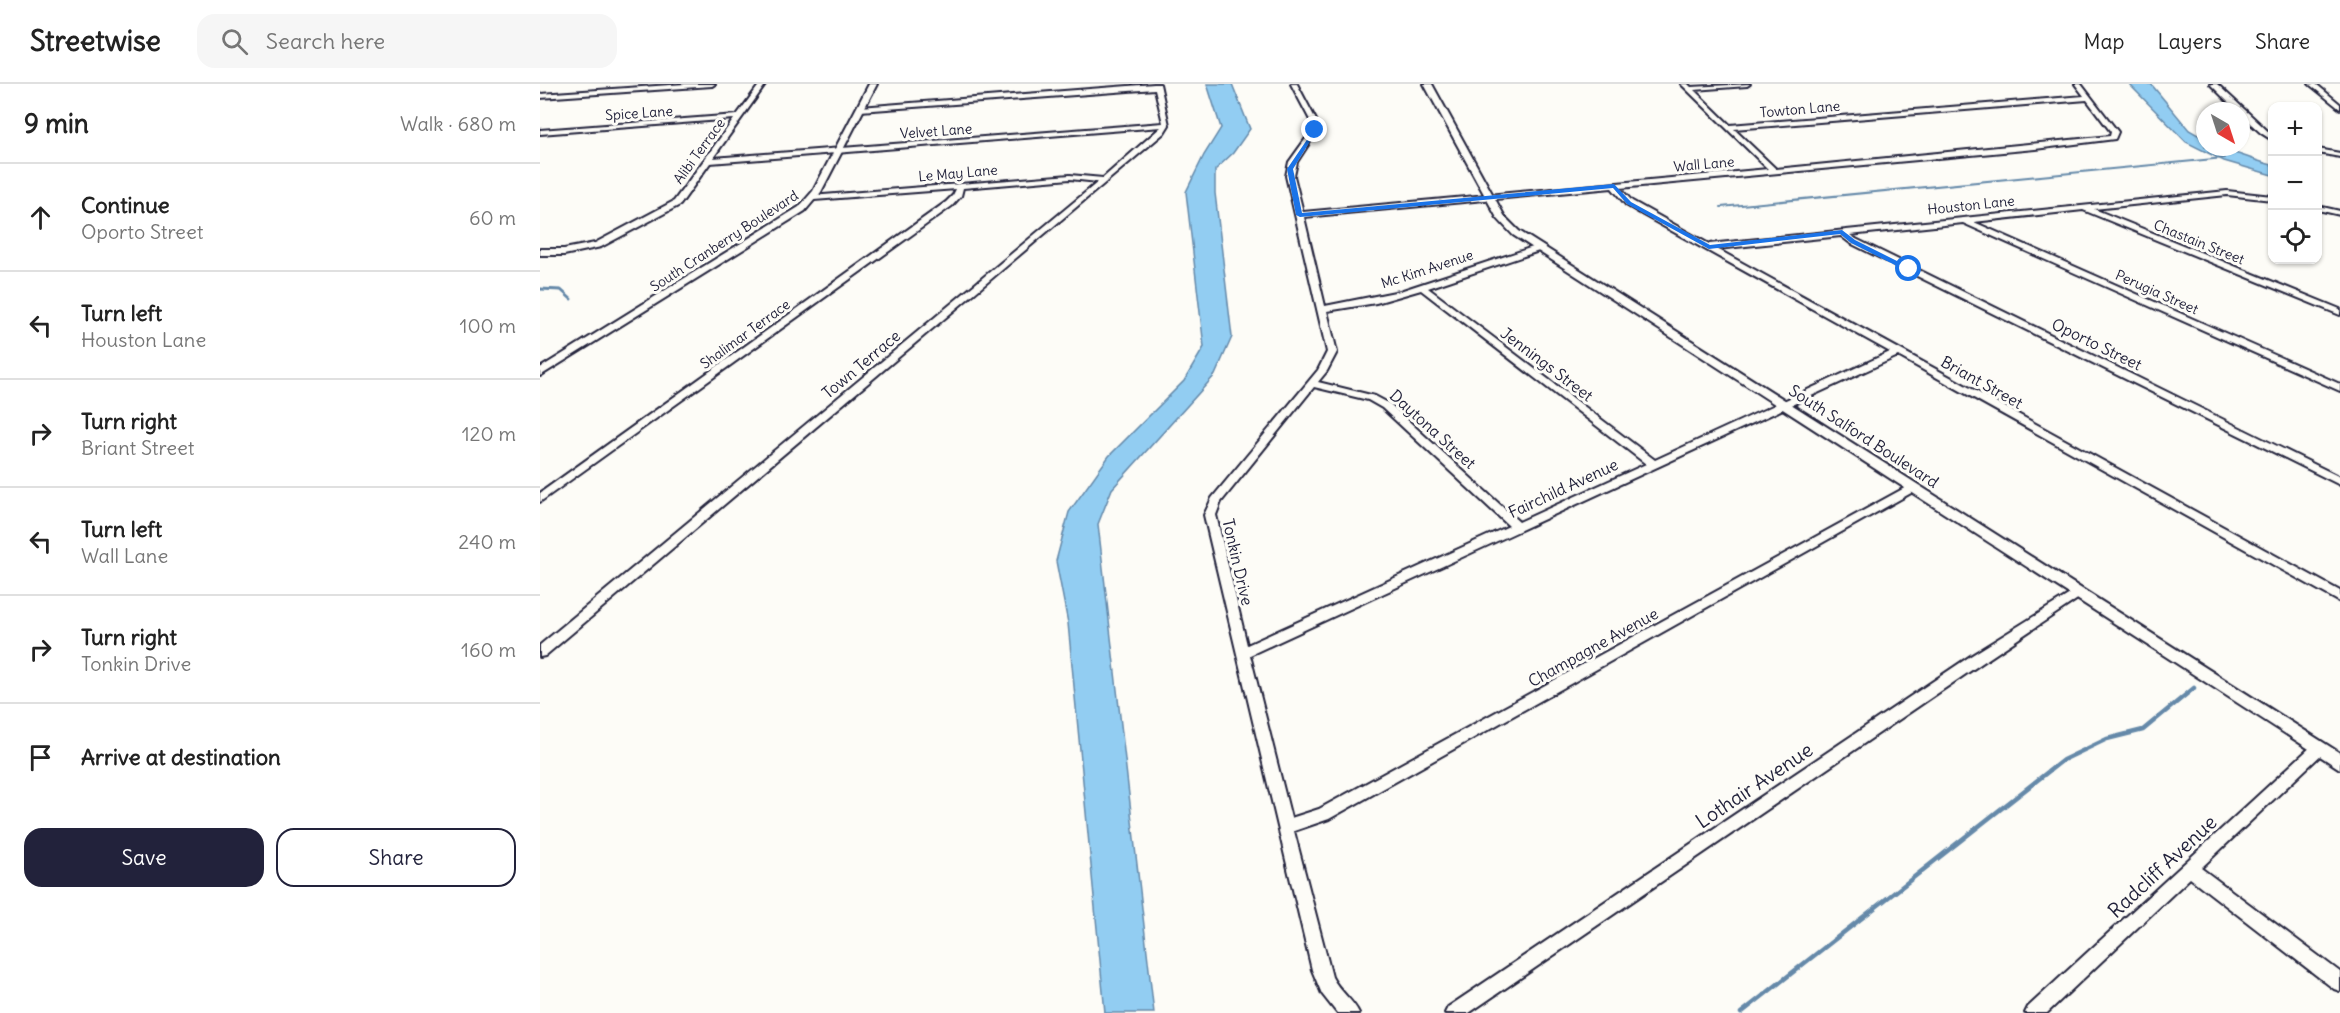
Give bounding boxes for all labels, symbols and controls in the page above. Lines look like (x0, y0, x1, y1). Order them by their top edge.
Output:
search box (197, 14, 617, 68)
text: Streetwise (30, 23, 161, 59)
icon: search (218, 25, 251, 58)
text: Search here (266, 27, 385, 55)
text: Map (2084, 28, 2124, 55)
text: Layers (2157, 28, 2222, 55)
text: Share (2255, 28, 2310, 55)
street label: Towton Lane (1759, 97, 1841, 121)
street label: Spice Lane (605, 102, 673, 124)
north arrow (2196, 102, 2250, 156)
map controls (2268, 102, 2322, 264)
button: + (2268, 102, 2322, 156)
text: 9 min (24, 107, 89, 140)
text: Walk · 680 m (400, 111, 516, 136)
street label: Alibi Terrace (669, 115, 729, 187)
route end (1301, 116, 1327, 142)
street label: Velvet Lane (899, 119, 973, 143)
street label: Wall Lane (1673, 152, 1735, 176)
button: − (2268, 156, 2322, 210)
street label: Le May Lane (918, 161, 998, 185)
street label: South Cranberry Boulevard (647, 186, 801, 296)
text: Continue (81, 191, 170, 219)
street label: Houston Lane (1926, 191, 2016, 219)
icon: ahead (24, 201, 57, 234)
text: 60 m (469, 205, 516, 230)
button: locate (2268, 210, 2322, 264)
street label: Chastain Street (2151, 216, 2247, 268)
text: Oporto Street (81, 219, 203, 244)
street label: Mc Kim Avenue (1379, 246, 1475, 292)
route start (1895, 255, 1921, 281)
street label: Perugia Street (2113, 266, 2202, 318)
street label: Shalimar Terrace (696, 295, 794, 373)
text: Turn left (81, 299, 162, 327)
icon: left (24, 309, 57, 342)
text: 100 m (459, 313, 516, 338)
street label: Oporto Street (2049, 314, 2146, 375)
street label: Jennings Street (1497, 323, 1598, 406)
street label: Town Terrace (818, 325, 904, 403)
text: Houston Lane (81, 327, 206, 352)
street label: Briant Street (1937, 351, 2027, 413)
street label: South Salford Boulevard (1785, 380, 1943, 492)
street label: Daytona Street (1386, 385, 1481, 473)
text: Turn right (81, 407, 177, 435)
icon: right (24, 417, 57, 450)
text: 120 m (462, 421, 516, 446)
text: Briant Street (81, 435, 194, 460)
street label: Fairchild Avenue (1505, 454, 1621, 522)
text: Turn left (81, 515, 162, 543)
street label: Tonkin Drive (1218, 517, 1258, 607)
icon: left (24, 525, 57, 558)
text: 240 m (458, 529, 516, 554)
text: Wall Lane (81, 543, 168, 568)
street label: Champagne Avenue (1525, 603, 1661, 691)
text: Turn right (81, 623, 177, 651)
icon: right (24, 633, 57, 666)
text: 160 m (461, 637, 516, 662)
text: Tonkin Drive (81, 651, 191, 676)
street label: Lothair Avenue (1691, 737, 1817, 833)
icon: arrive (24, 741, 57, 774)
text: Arrive at destination (81, 743, 281, 771)
street label: Radcliff Avenue (2102, 809, 2222, 923)
button: Save (24, 828, 264, 887)
button: Share (276, 828, 516, 887)

